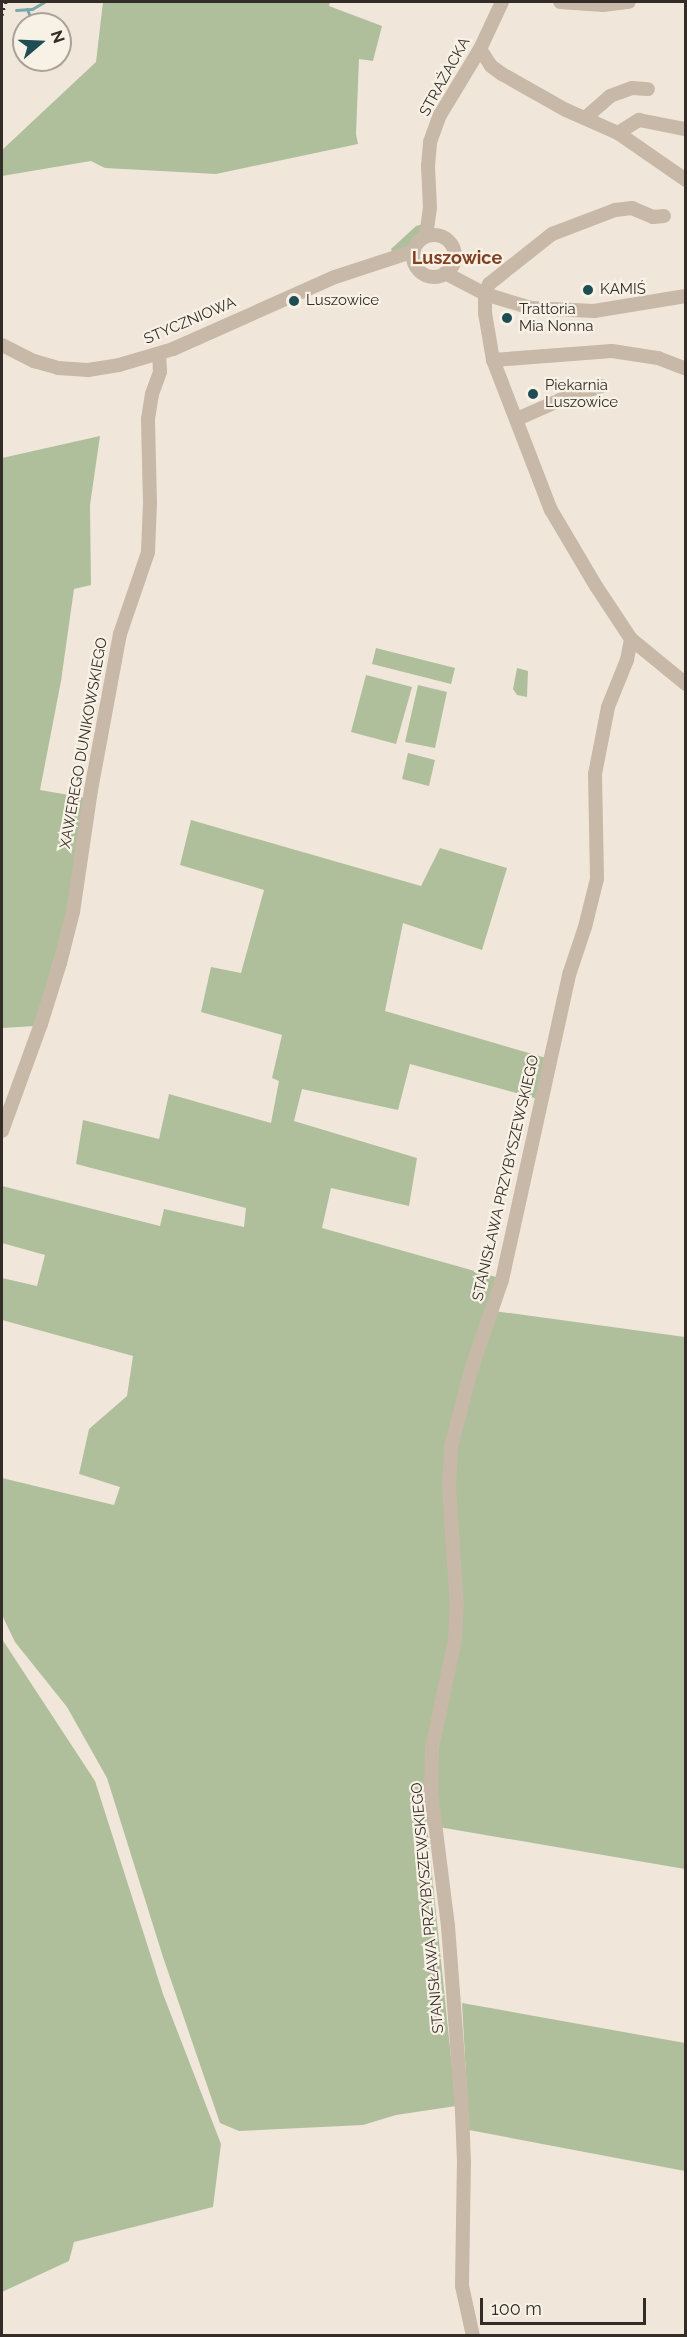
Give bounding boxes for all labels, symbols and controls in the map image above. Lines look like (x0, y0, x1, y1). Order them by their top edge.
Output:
north arrow (12, 12, 72, 72)
text: N (47, 28, 69, 45)
street label: STRAŻACKA (416, 34, 474, 120)
district label: Luszowice (412, 247, 502, 269)
place label: KAMIŚ (600, 281, 646, 299)
marker: KAMIŚ (581, 283, 595, 297)
place label: Luszowice (306, 292, 379, 310)
street label: STYCZNIOWA (141, 294, 239, 348)
marker: Luszowice (287, 294, 301, 308)
place label: Trattoria Mia Nonna (519, 300, 593, 335)
marker: Trattoria Mia Nonna (500, 311, 514, 325)
place label: Piekarnia Luszowice (545, 376, 618, 411)
marker: Piekarnia Luszowice (526, 387, 540, 401)
street label: XAWEREGO DUNIKOWSKIEGO (57, 636, 111, 850)
street label: STANISŁAWA PRZYBYSZEWSKIEGO (469, 1053, 543, 1303)
street label: STANISŁAWA PRZYBYSZEWSKIEGO (408, 1782, 448, 2034)
scale bar (483, 2286, 650, 2324)
text: 100 m (491, 2298, 542, 2319)

